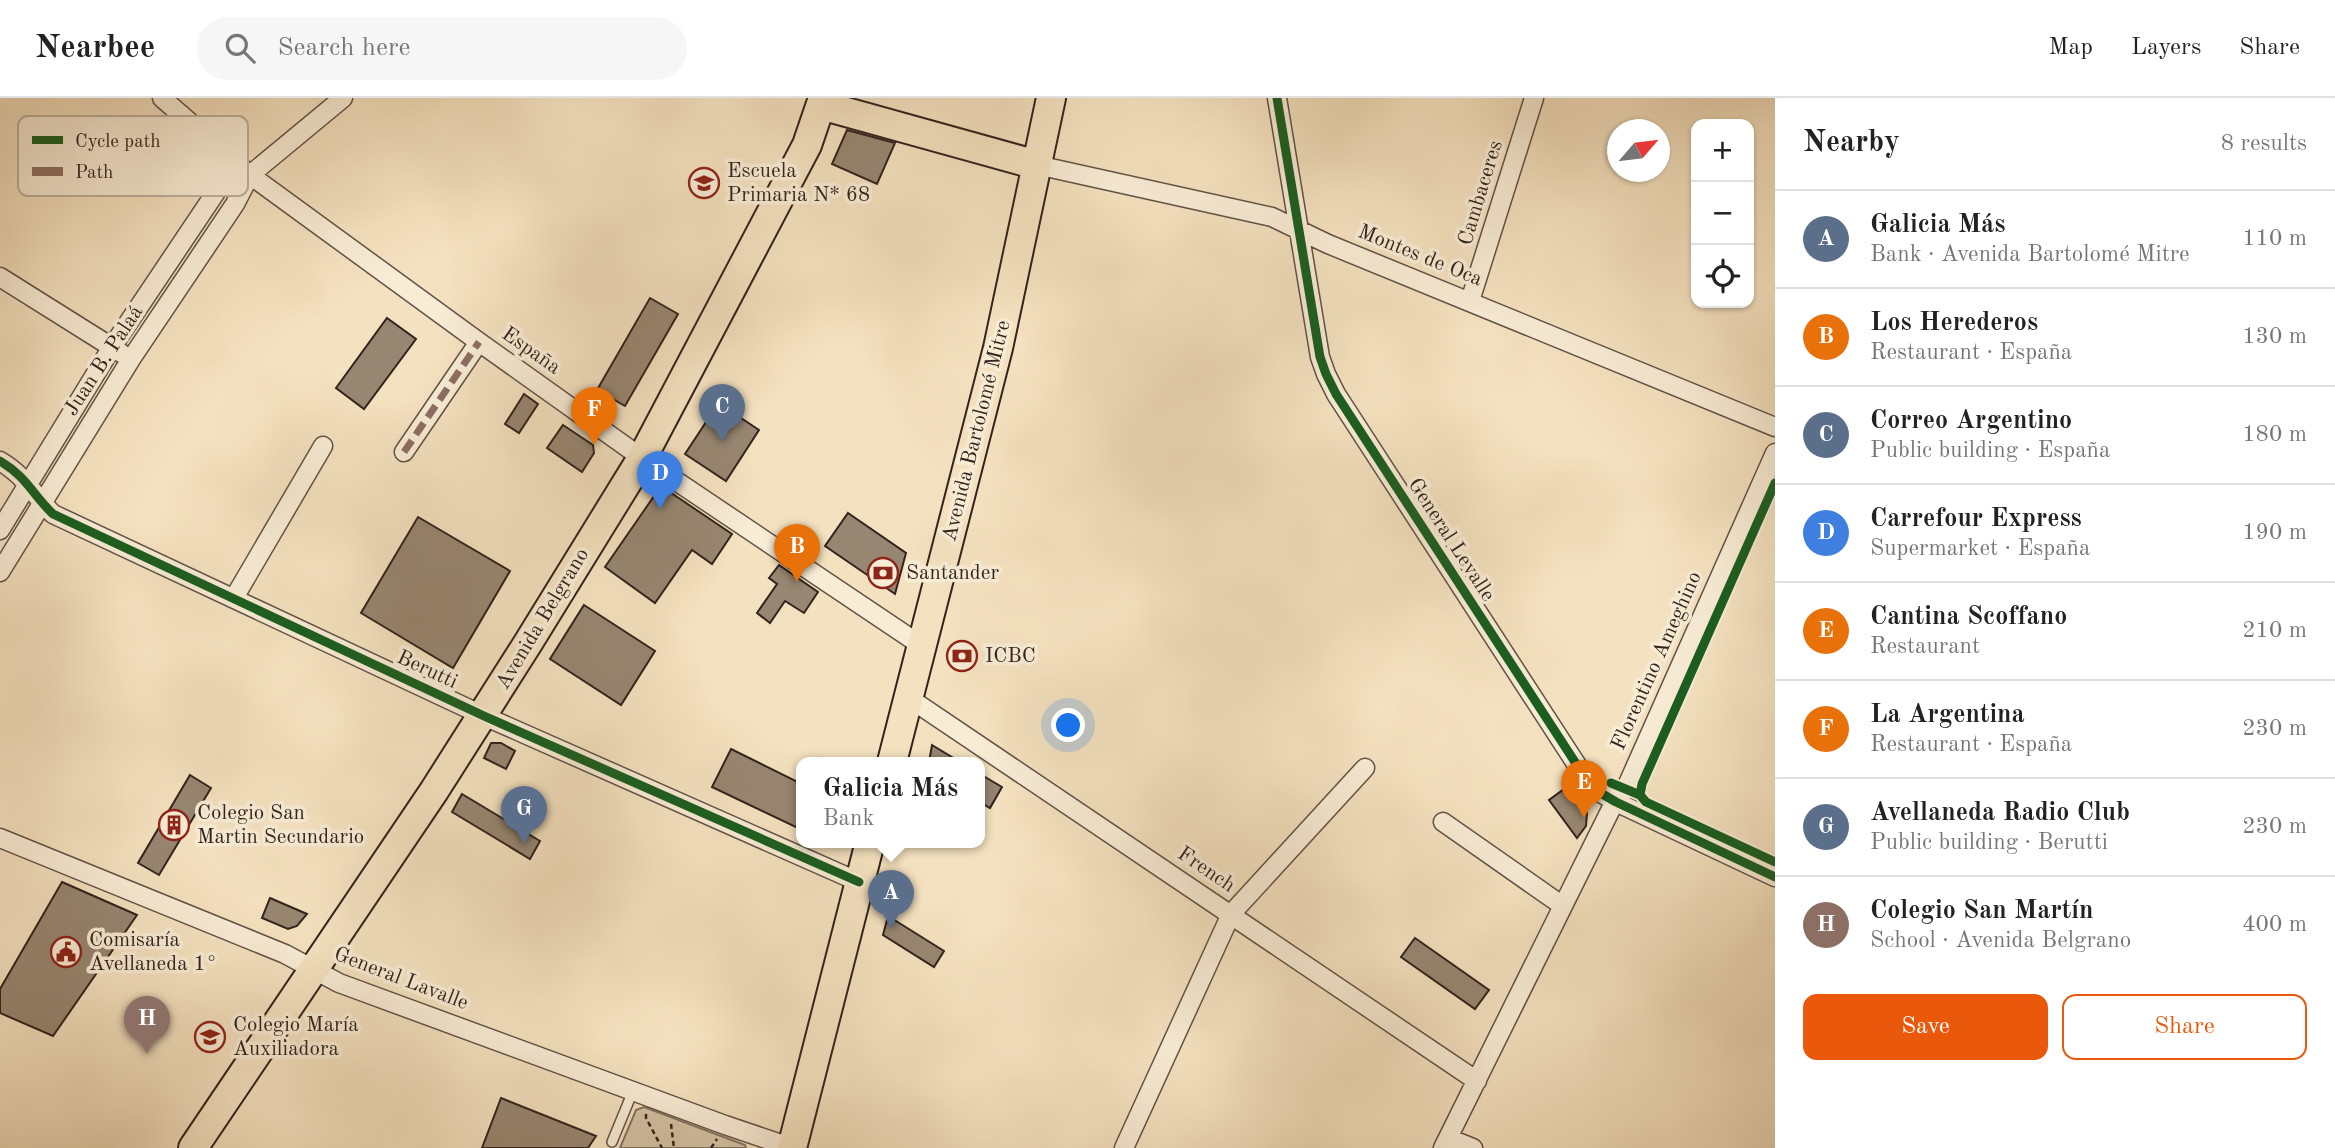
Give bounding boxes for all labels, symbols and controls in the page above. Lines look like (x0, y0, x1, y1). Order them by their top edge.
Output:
search box (197, 17, 687, 80)
icon: search (221, 29, 259, 67)
text: Nearbee (35, 32, 155, 65)
text: Search here (277, 35, 411, 61)
text: Map (2049, 36, 2093, 60)
text: Layers (2131, 36, 2201, 60)
text: Share (2239, 36, 2300, 60)
legend (18, 116, 248, 196)
north arrow (1607, 119, 1670, 182)
map controls (1691, 119, 1754, 308)
button: + (1691, 119, 1754, 182)
text: Nearby (1803, 128, 1900, 158)
text: 8 results (2221, 132, 2307, 155)
text: Cycle path (75, 133, 161, 152)
street label: Cambaceres (1455, 138, 1507, 248)
place label: Escuela Primaria N* 68 (727, 161, 870, 206)
text: Path (75, 164, 113, 183)
school or university icon: Escuela Primaria N* 68 (687, 166, 721, 200)
button: − (1691, 182, 1754, 245)
text: Galicia Más (1870, 212, 2006, 238)
street label: Montes de Oca (1355, 222, 1485, 290)
text: A (1817, 227, 1835, 250)
text: 110 m (2242, 227, 2307, 250)
text: Bank · Avenida Bartolomé Mitre (1870, 243, 2190, 266)
button: locate (1691, 245, 1754, 308)
street label: Juan B. Palaá (61, 302, 147, 420)
text: Los Herederos (1870, 310, 2038, 336)
street label: Avenida Bartolomé Mitre (939, 318, 1015, 544)
street label: España (498, 323, 564, 379)
text: B (1818, 325, 1834, 348)
text: 130 m (2242, 325, 2307, 348)
text: Restaurant · España (1870, 341, 2072, 364)
pin: C (699, 384, 745, 442)
pin: F (571, 387, 617, 445)
text: Correo Argentino (1870, 408, 2072, 434)
text: C (1818, 423, 1834, 446)
text: 180 m (2242, 423, 2307, 446)
text: Public building · España (1870, 439, 2110, 462)
pin: D (637, 451, 683, 509)
street label: General Levalle (1404, 475, 1498, 605)
text: Carrefour Express (1870, 506, 2082, 532)
text: D (1817, 521, 1835, 544)
text: 190 m (2242, 521, 2307, 544)
pin: B (774, 524, 820, 582)
text: Supermarket · España (1870, 537, 2090, 560)
street label: Avenida Belgrano (493, 545, 593, 693)
bank icon: Santander (866, 556, 900, 590)
place label: Santander (906, 563, 999, 584)
street label: Florentino Ameghino (1608, 569, 1706, 753)
text: Cantina Scoffano (1870, 604, 2067, 630)
text: E (1818, 619, 1834, 642)
text: 210 m (2242, 619, 2307, 642)
text: Restaurant (1870, 635, 1980, 658)
bank icon: ICBC (945, 639, 979, 673)
place label: ICBC (985, 646, 1036, 667)
street label: Berutti (393, 647, 461, 693)
text: La Argentina (1870, 702, 2025, 728)
your location (1051, 708, 1085, 742)
text: F (1818, 717, 1834, 740)
text: 230 m (2242, 717, 2307, 740)
text: Restaurant · España (1870, 733, 2072, 756)
popup (796, 757, 985, 848)
pin: E (1561, 760, 1607, 818)
text: Galicia Más (823, 776, 958, 802)
pin: G (501, 786, 547, 844)
text: Avellaneda Radio Club (1870, 800, 2130, 826)
place label: Colegio San Martin Secundario (197, 803, 364, 848)
text: Bank (823, 807, 874, 830)
building icon: Colegio San Martin Secundario (157, 808, 191, 842)
text: G (1818, 815, 1834, 838)
text: 230 m (2242, 815, 2307, 838)
text: Public building · Berutti (1870, 831, 2108, 854)
street label: French (1173, 843, 1239, 897)
pin: A (868, 870, 914, 928)
text: Colegio San Martín (1870, 898, 2093, 924)
text: H (1817, 913, 1835, 936)
text: 400 m (2242, 913, 2307, 936)
text: School · Avenida Belgrano (1870, 929, 2131, 952)
place label: Comisaría Avellaneda 1° (89, 930, 218, 975)
public building icon: Comisaría Avellaneda 1° (49, 935, 83, 969)
street label: General Lavalle (331, 944, 471, 1014)
button: Save (1803, 994, 2048, 1060)
button: Share (2062, 994, 2307, 1060)
pin: H (124, 996, 170, 1054)
place label: Colegio María Auxiliadora (233, 1015, 359, 1060)
school or university icon: Colegio María Auxiliadora (193, 1020, 227, 1054)

